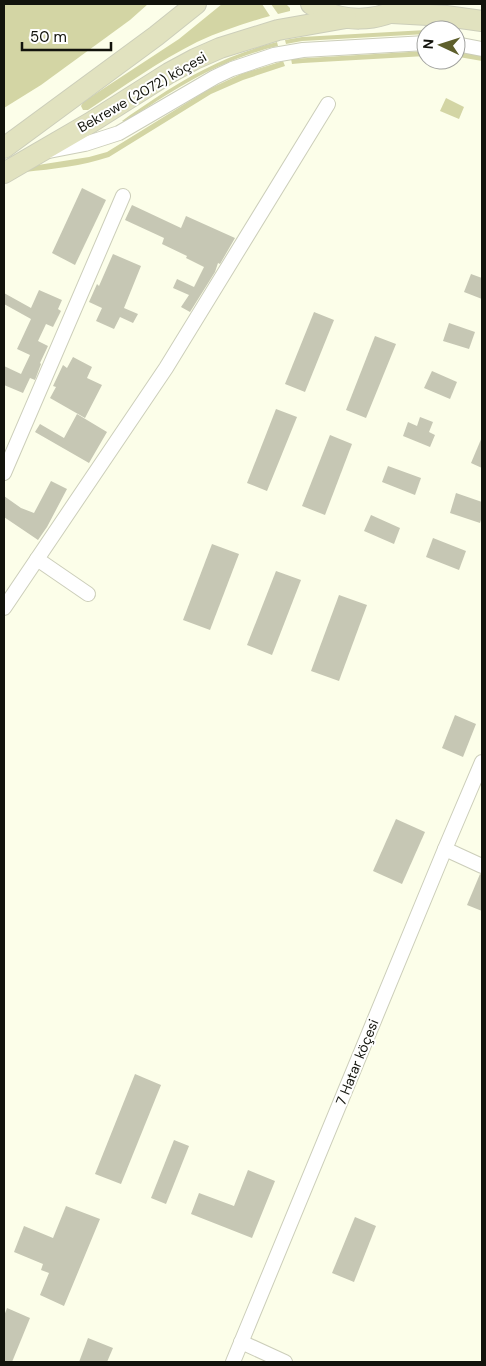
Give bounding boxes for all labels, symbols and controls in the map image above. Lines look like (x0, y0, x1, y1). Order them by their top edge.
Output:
scale bar (22, 20, 111, 52)
north arrow (416, 20, 466, 70)
text: 50 m (30, 27, 67, 47)
text: N (419, 38, 437, 50)
street label: Bekrewe (2072) köçesi (74, 48, 210, 136)
street label: 7 Hatar köçesi (332, 1016, 382, 1108)

